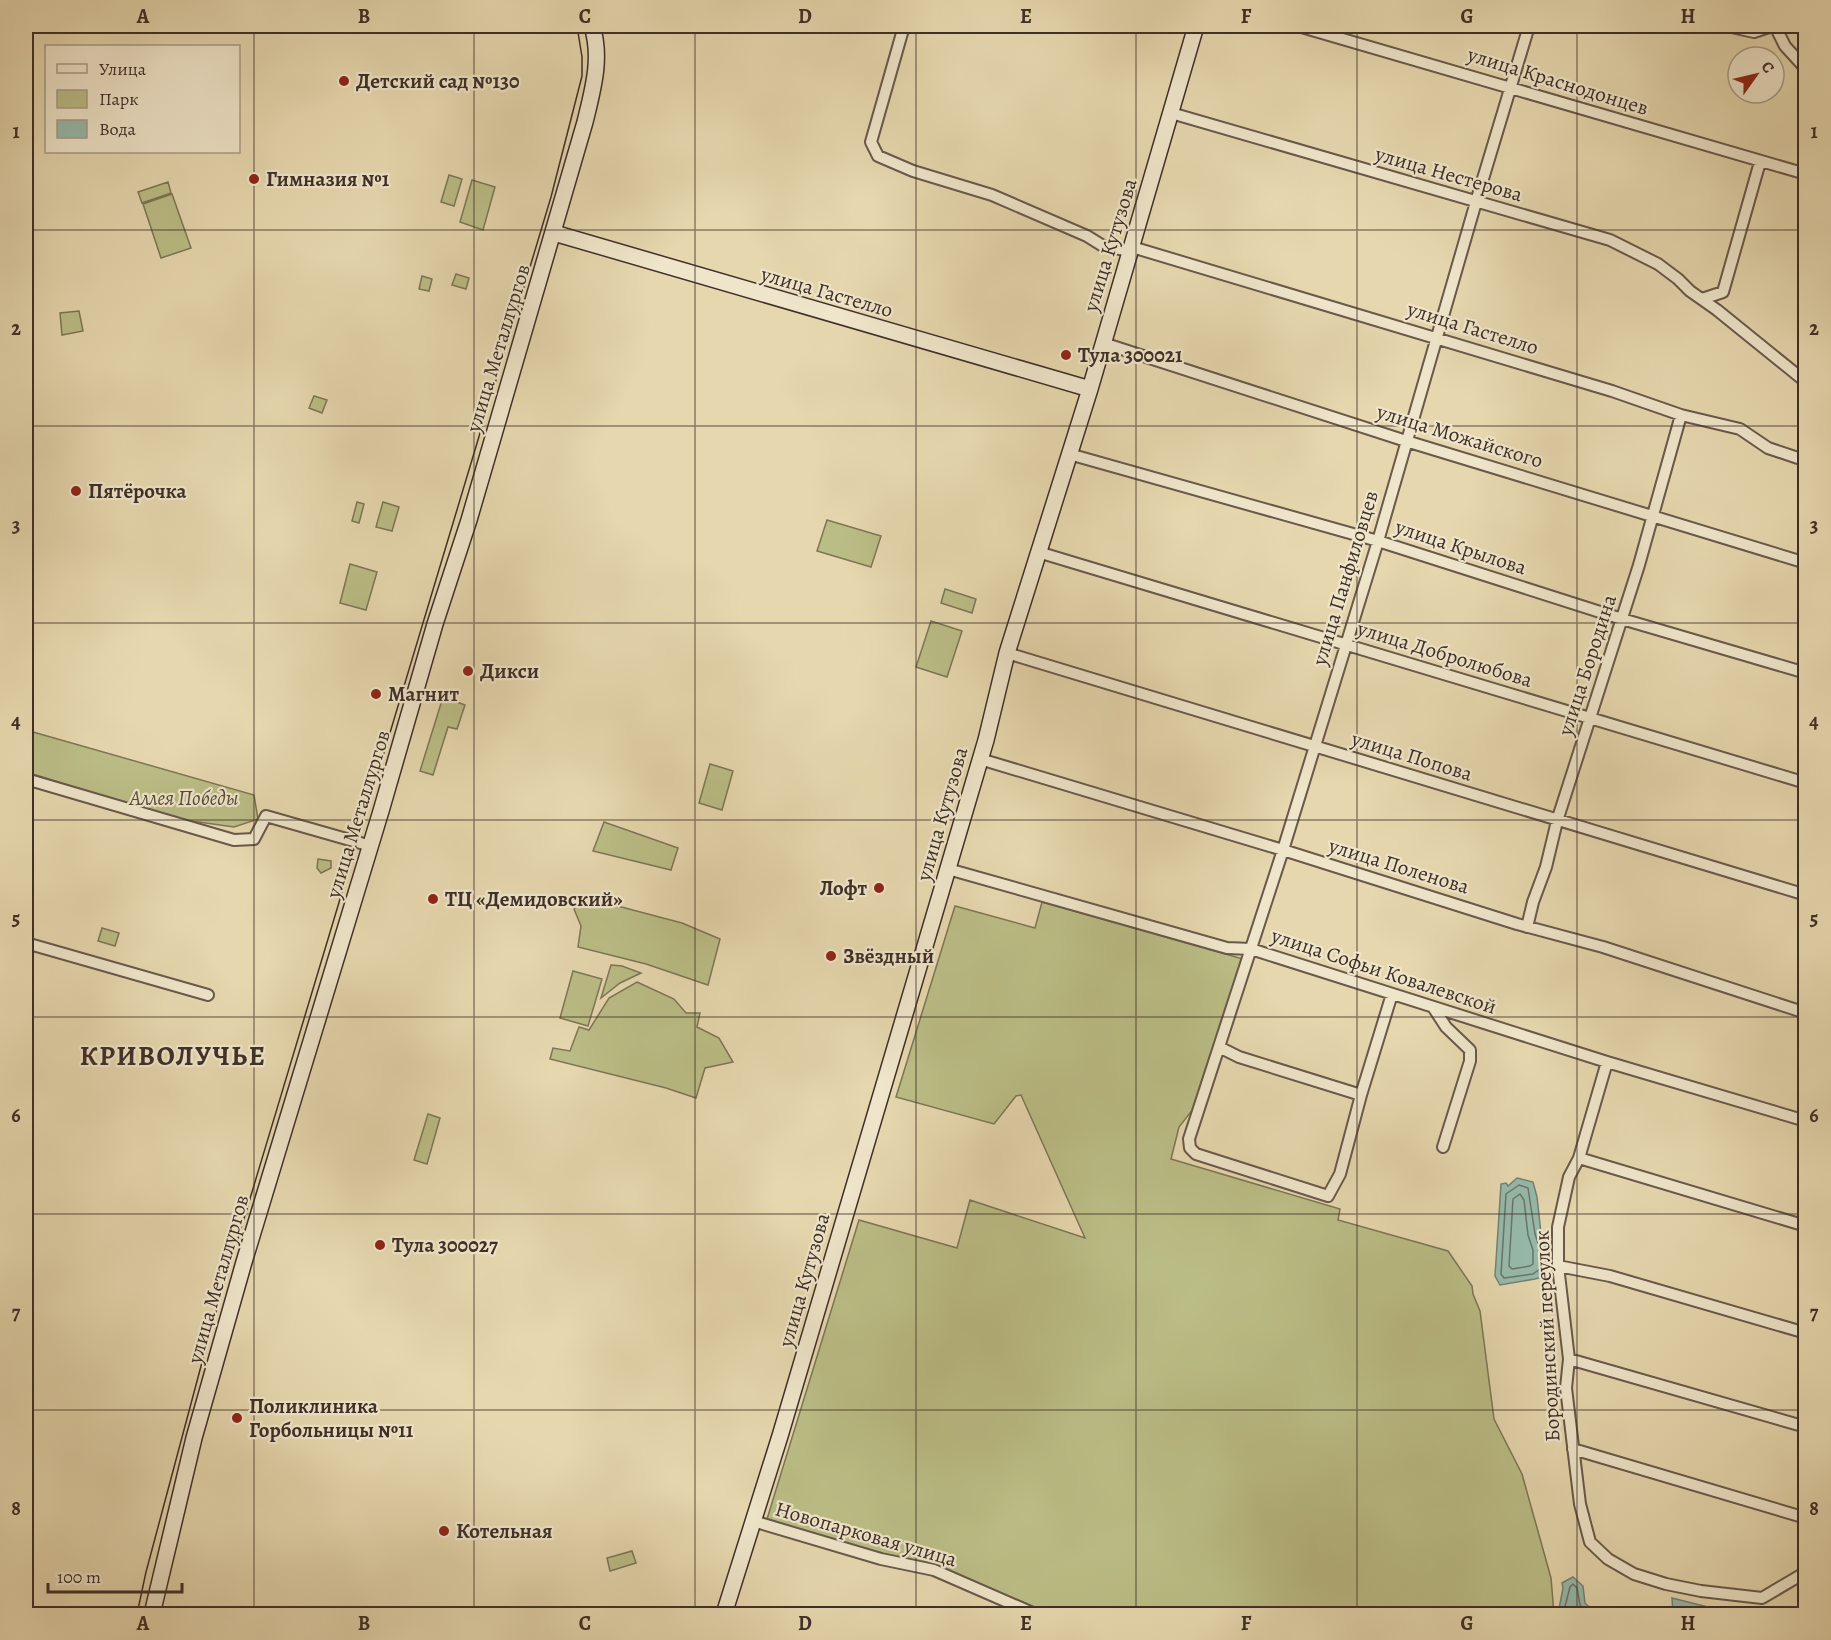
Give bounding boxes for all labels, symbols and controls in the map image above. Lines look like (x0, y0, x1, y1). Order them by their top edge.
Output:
text: A (136, 3, 150, 30)
text: B (358, 3, 370, 30)
text: C (579, 3, 591, 30)
text: D (798, 3, 812, 30)
text: E (1020, 3, 1032, 30)
text: F (1241, 3, 1252, 30)
text: G (1460, 3, 1474, 30)
text: H (1681, 3, 1696, 30)
street label: улица Краснодонцев (1463, 40, 1652, 122)
legend (45, 45, 240, 153)
north arrow (1726, 45, 1786, 105)
text: Улица (99, 57, 147, 81)
text: С (1756, 57, 1780, 78)
place label: Детский сад №130 (356, 67, 520, 95)
marker: Детский сад №130 (337, 74, 351, 88)
text: Парк (99, 87, 139, 111)
text: Вода (99, 117, 137, 141)
text: 1 (12, 118, 20, 145)
text: 1 (1810, 118, 1818, 145)
street label: улица Нестерова (1371, 139, 1526, 209)
place label: Гимназия №1 (266, 165, 390, 193)
marker: Гимназия №1 (247, 172, 261, 186)
street label: улица Кутузова (1076, 175, 1144, 316)
street label: улица Металлургов (459, 260, 537, 436)
street label: улица Гастелло (757, 260, 896, 324)
street label: улица Гастелло (1403, 294, 1542, 361)
text: 2 (11, 315, 21, 342)
text: 2 (1809, 315, 1819, 342)
place label: Тула 300021 (1078, 341, 1183, 369)
marker: Тула 300021 (1059, 348, 1073, 362)
street label: улица Можайского (1373, 397, 1546, 475)
place label: Пятёрочка (88, 477, 187, 505)
marker: Пятёрочка (69, 484, 83, 498)
street label: улица Панфиловцев (1305, 487, 1385, 670)
text: 3 (12, 512, 20, 539)
street label: улица Крылова (1391, 512, 1531, 582)
text: 3 (1810, 512, 1818, 539)
street label: улица Бородина (1551, 590, 1623, 740)
street label: улица Добролюбова (1353, 614, 1536, 694)
place label: Дикси (480, 657, 539, 685)
marker: Дикси (461, 664, 475, 678)
place label: Магнит (388, 680, 459, 708)
marker: Магнит (369, 687, 383, 701)
text: 4 (11, 708, 21, 735)
text: 4 (1809, 708, 1819, 735)
street label: улица Попова (1347, 724, 1476, 788)
street label: улица Металлургов (319, 726, 397, 902)
street label: улица Кутузова (909, 743, 975, 885)
park label: Аллея Победы (128, 784, 239, 812)
street label: улица Поленова (1324, 831, 1473, 901)
place label: Лофт (819, 874, 867, 902)
marker: Лофт (872, 881, 886, 895)
place label: ТЦ «Демидовский» (445, 885, 623, 913)
marker: ТЦ «Демидовский» (426, 892, 440, 906)
text: 5 (12, 905, 20, 932)
text: 5 (1810, 905, 1818, 932)
street label: улица Софьи Ковалевской (1267, 921, 1500, 1021)
place label: Звёздный (843, 942, 934, 970)
marker: Звёздный (824, 949, 838, 963)
district label: КРИВОЛУЧЬЕ (80, 1038, 266, 1074)
text: 6 (11, 1102, 21, 1129)
text: 6 (1809, 1102, 1819, 1129)
street label: улица Металлургов (180, 1191, 256, 1368)
street label: улица Кутузова (771, 1209, 837, 1351)
street label: Бородинский переулок (1527, 1229, 1567, 1443)
place label: Тула 300027 (392, 1231, 498, 1259)
marker: Тула 300027 (373, 1238, 387, 1252)
text: 7 (12, 1299, 21, 1326)
text: 7 (1810, 1299, 1819, 1326)
place label: Поликлиника Горбольницы №11 (249, 1392, 414, 1444)
marker: Поликлиника Горбольницы №11 (230, 1411, 244, 1425)
text: 8 (11, 1495, 21, 1522)
street label: Новопарковая улица (772, 1495, 961, 1573)
text: 8 (1809, 1495, 1819, 1522)
place label: Котельная (456, 1517, 552, 1545)
marker: Котельная (437, 1524, 451, 1538)
scale bar (48, 1556, 182, 1594)
text: 100 m (57, 1565, 101, 1589)
text: A (136, 1610, 150, 1637)
text: B (358, 1610, 370, 1637)
text: C (579, 1610, 591, 1637)
text: D (798, 1610, 812, 1637)
text: E (1020, 1610, 1032, 1637)
text: F (1241, 1610, 1252, 1637)
text: G (1460, 1610, 1474, 1637)
text: H (1681, 1610, 1696, 1637)

